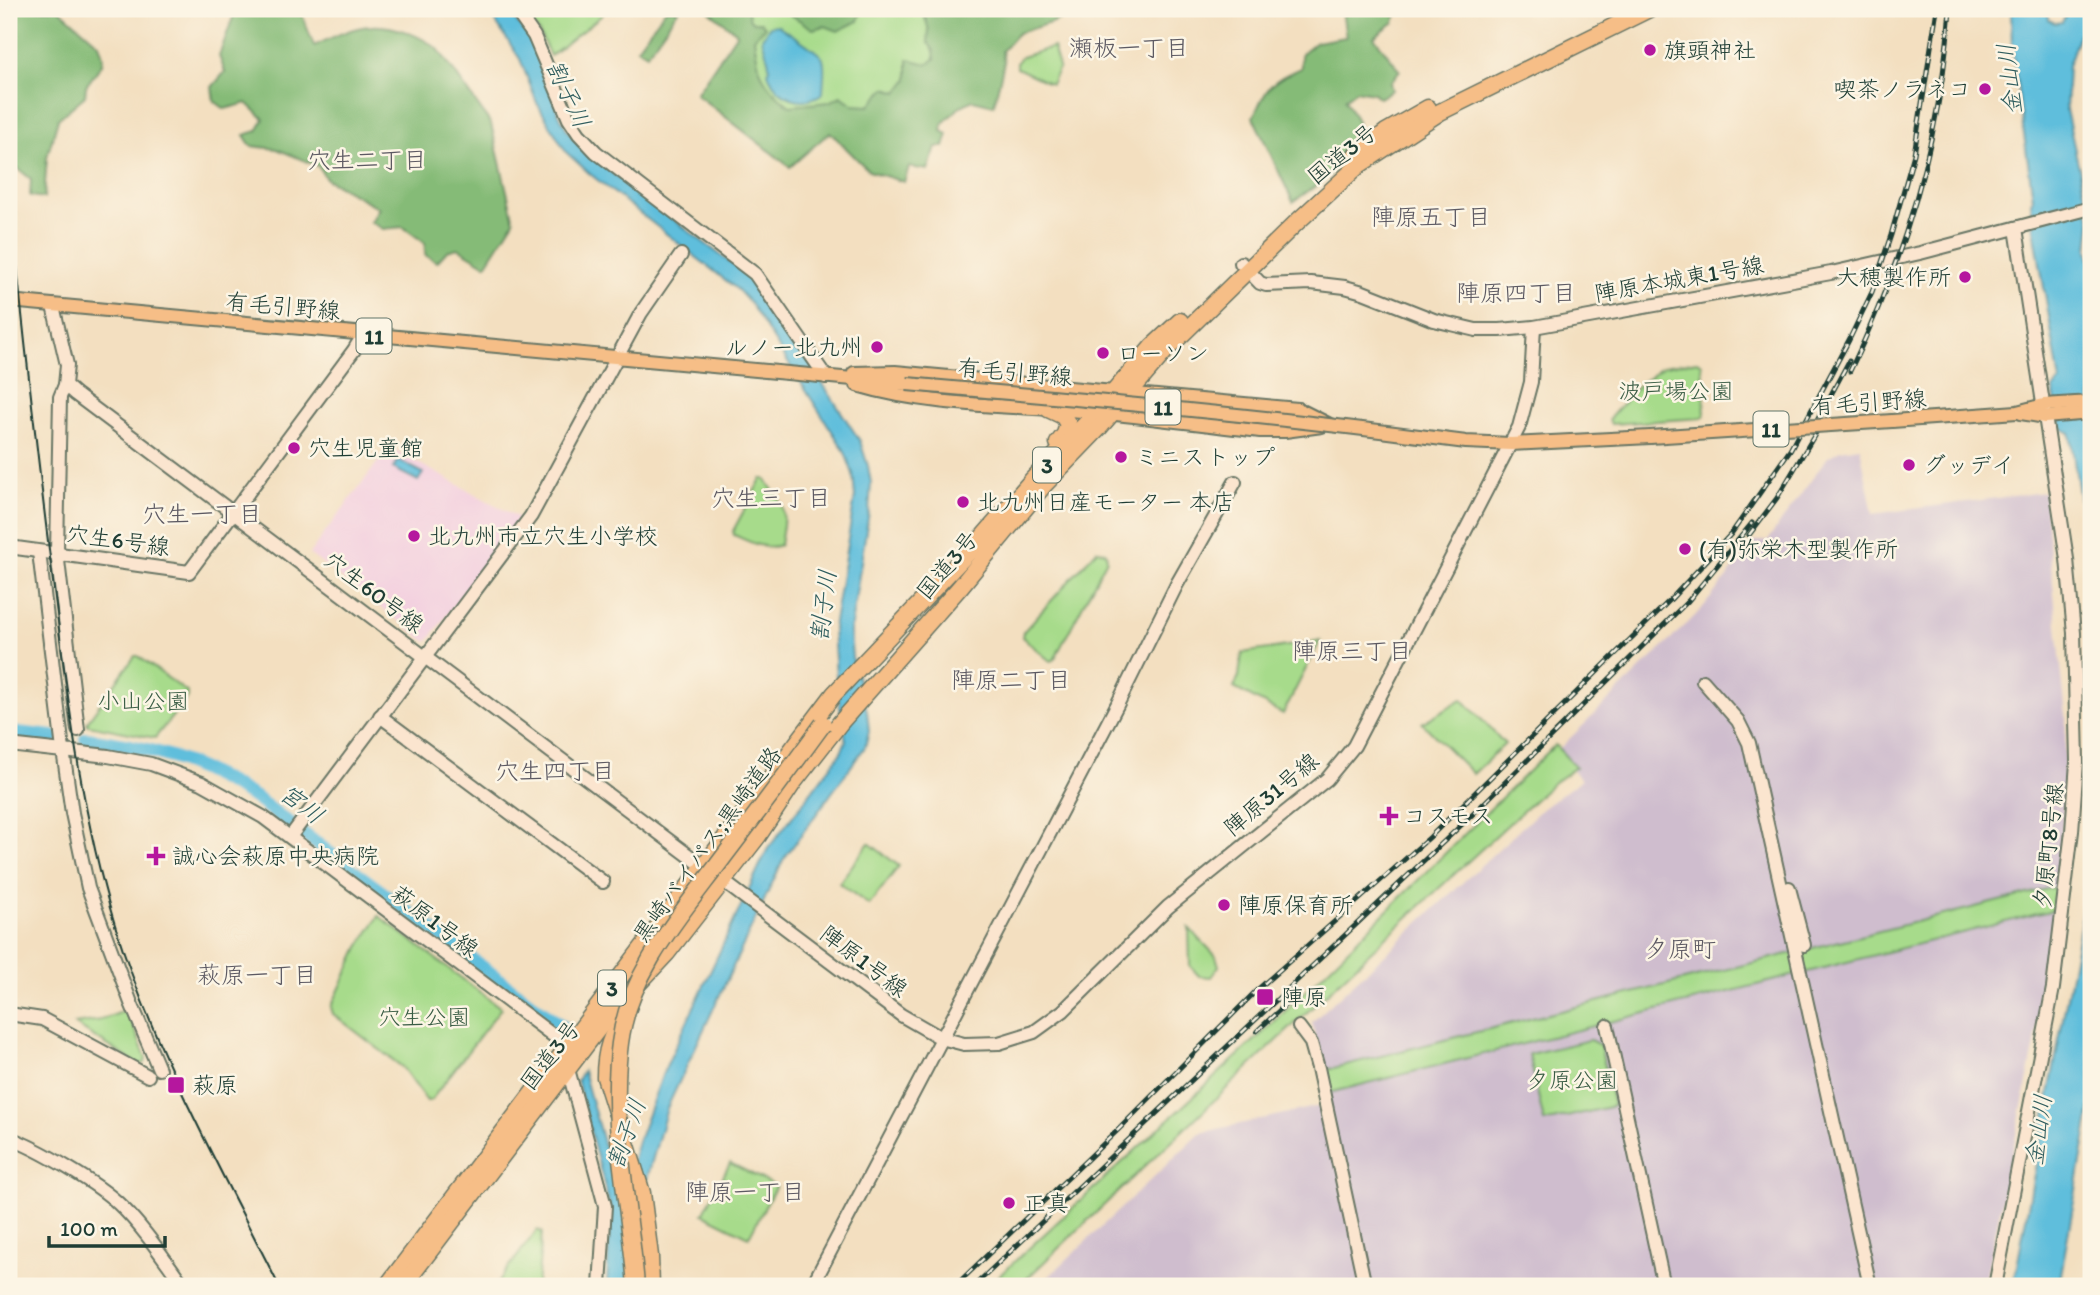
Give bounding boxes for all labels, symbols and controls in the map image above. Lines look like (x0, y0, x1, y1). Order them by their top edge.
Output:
district label: 瀬板一丁目 (1069, 33, 1189, 62)
place label: 旗頭神社 (1664, 36, 1756, 64)
marker: 旗頭神社 (1642, 42, 1658, 58)
water label: 金山川 (1991, 42, 2027, 116)
water label: 割子川 (541, 55, 597, 133)
place label: 喫茶ノラネコ (1833, 75, 1971, 103)
marker: 喫茶ノラネコ (1977, 81, 1993, 97)
street label: 国道3号 (1302, 117, 1382, 191)
district label: 穴生二丁目 (307, 145, 427, 174)
district label: 陣原五丁目 (1371, 202, 1491, 231)
street label: 陣原本城東1号線 (1592, 250, 1766, 308)
place label: 大穂製作所 (1836, 263, 1951, 291)
marker: 大穂製作所 (1957, 269, 1973, 285)
district label: 陣原四丁目 (1456, 278, 1576, 307)
street label: 有毛引野線 (224, 287, 342, 325)
road number: 11 (356, 318, 392, 354)
place label: ルノー北九州 (725, 333, 863, 361)
marker: ルノー北九州 (869, 339, 885, 355)
place label: ローソン (1117, 339, 1209, 367)
marker: ローソン (1095, 345, 1111, 361)
street label: 有毛引野線 (956, 353, 1074, 391)
park label: 波戸場公園 (1619, 377, 1734, 405)
street label: 有毛引野線 (1811, 384, 1927, 420)
road number: 11 (1146, 390, 1180, 424)
road number: 11 (1754, 412, 1788, 446)
place label: 穴生児童館 (308, 434, 423, 462)
marker: 穴生児童館 (286, 440, 302, 456)
place label: ミニストップ (1135, 443, 1275, 471)
road number: 3 (1033, 448, 1061, 482)
marker: ミニストップ (1113, 449, 1129, 465)
place label: グッデイ (1923, 451, 2014, 479)
marker: グッデイ (1901, 457, 1917, 473)
district label: 穴生三丁目 (711, 483, 831, 512)
place label: 北九州日産モーター 本店 (977, 488, 1235, 516)
marker: 北九州日産モーター 本店 (955, 494, 971, 510)
district label: 穴生一丁目 (142, 499, 262, 528)
street label: 穴生6号線 (64, 519, 172, 561)
place label: 北九州市立穴生小学校 (428, 522, 658, 550)
street label: 国道3号 (910, 525, 984, 605)
marker: 北九州市立穴生小学校 (406, 528, 422, 544)
place label: (有)弥栄木型製作所 (1699, 535, 1898, 563)
marker: (有)弥栄木型製作所 (1677, 541, 1693, 557)
street label: 穴生60号線 (318, 545, 430, 639)
water label: 割子川 (804, 568, 842, 642)
district label: 陣原三丁目 (1292, 636, 1412, 665)
district label: 陣原二丁目 (951, 665, 1071, 694)
park label: 小山公園 (97, 687, 189, 715)
street label: 黒崎バイパス;黒崎道路 (627, 741, 787, 947)
street label: 陣原31号線 (1218, 746, 1324, 842)
district label: 穴生四丁目 (495, 756, 615, 785)
water label: 宮川 (274, 778, 330, 830)
street label: 夕原町8号線 (2027, 781, 2069, 911)
place label: コスモス (1403, 802, 1494, 830)
marker: コスモス (1381, 808, 1397, 824)
place label: 誠心会萩原中央病院 (172, 842, 379, 870)
marker: 誠心会萩原中央病院 (146, 846, 166, 866)
street label: 萩原1号線 (386, 879, 484, 963)
place label: 陣原保育所 (1238, 891, 1353, 919)
marker: 陣原保育所 (1216, 897, 1232, 913)
street label: 陣原1号線 (815, 919, 913, 1003)
district label: 夕原町 (1644, 934, 1716, 963)
district label: 萩原一丁目 (197, 960, 317, 989)
road number: 3 (598, 970, 626, 1006)
place label: 陣原 (1281, 983, 1327, 1011)
marker: 陣原 (1255, 987, 1275, 1007)
park label: 穴生公園 (378, 1003, 470, 1031)
street label: 国道3号 (514, 1014, 586, 1096)
park label: 夕原公園 (1526, 1066, 1618, 1094)
place label: 萩原 (192, 1071, 238, 1099)
marker: 萩原 (166, 1075, 186, 1095)
water label: 金山川 (2019, 1092, 2057, 1168)
water label: 割子川 (600, 1094, 652, 1172)
district label: 陣原一丁目 (685, 1177, 805, 1206)
place label: 正真 (1023, 1189, 1069, 1217)
marker: 正真 (1001, 1195, 1017, 1211)
scale bar (49, 1204, 164, 1248)
text: 100 m (60, 1216, 118, 1241)

